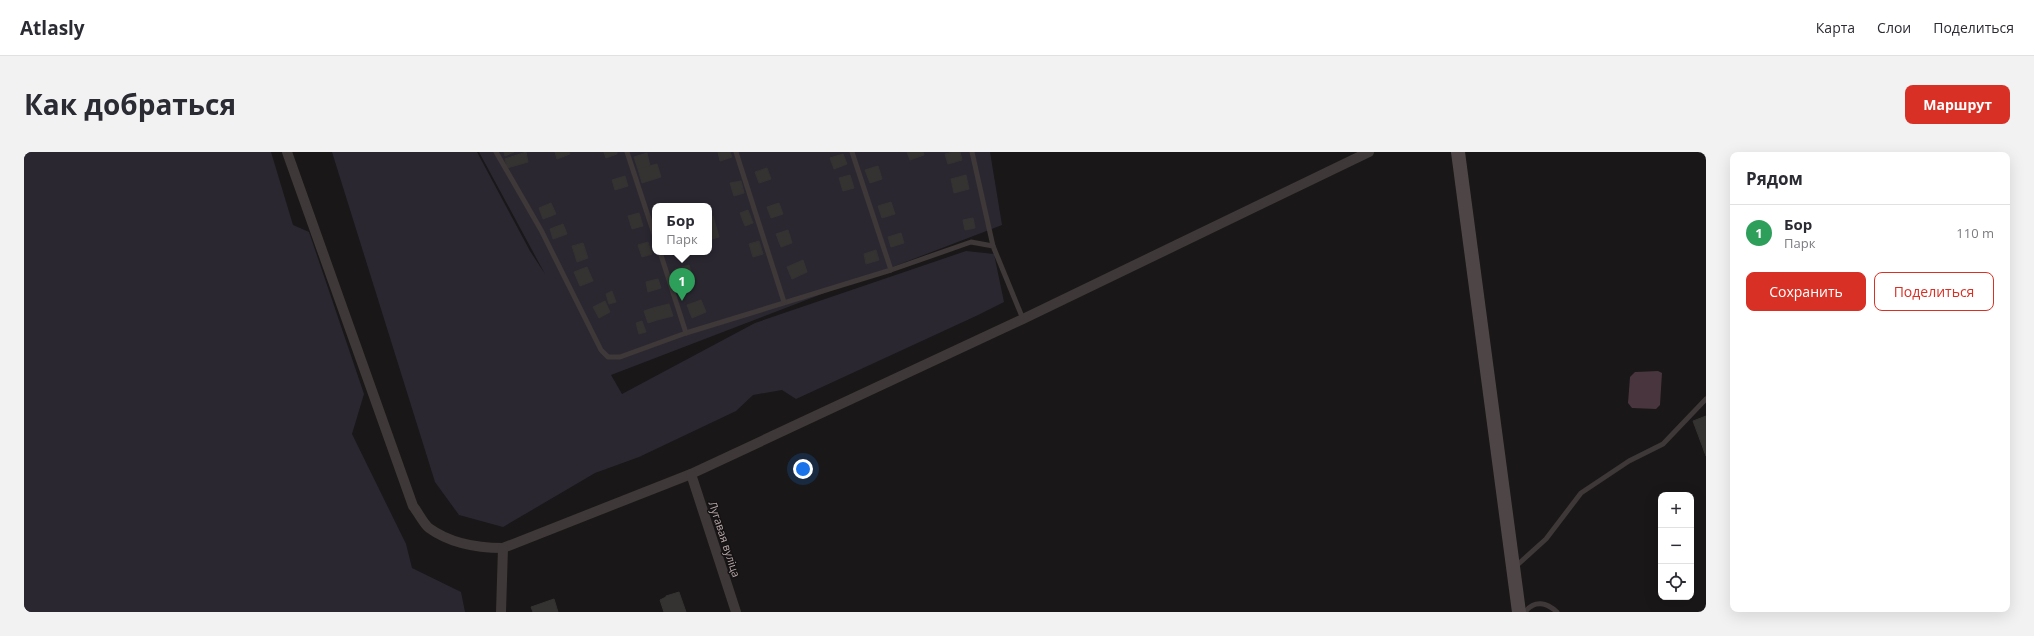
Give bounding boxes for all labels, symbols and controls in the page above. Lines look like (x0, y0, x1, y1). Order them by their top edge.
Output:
text: Atlasly (20, 15, 85, 41)
text: Карта (1816, 18, 1855, 37)
text: Слои (1877, 18, 1911, 37)
text: Поделиться (1933, 18, 2014, 37)
text: Как добраться (24, 85, 236, 123)
button: Маршрут (1905, 85, 2010, 124)
text: Рядом (1746, 167, 1803, 190)
popup (652, 203, 712, 255)
text: Бор (666, 210, 695, 230)
text: Бор (1784, 214, 1812, 234)
text: 1 (1755, 224, 1763, 242)
text: 110 m (1956, 224, 1994, 242)
text: Парк (666, 230, 698, 248)
text: Парк (1784, 234, 1815, 252)
pin: 1 (669, 268, 695, 301)
button: Сохранить (1746, 272, 1866, 311)
button: Поделиться (1874, 272, 1994, 311)
your location (793, 459, 813, 479)
map controls (1658, 492, 1694, 600)
button: + (1658, 492, 1694, 528)
street label: Лугавая вуліца (706, 499, 744, 579)
button: − (1658, 528, 1694, 564)
button: locate (1658, 564, 1694, 600)

